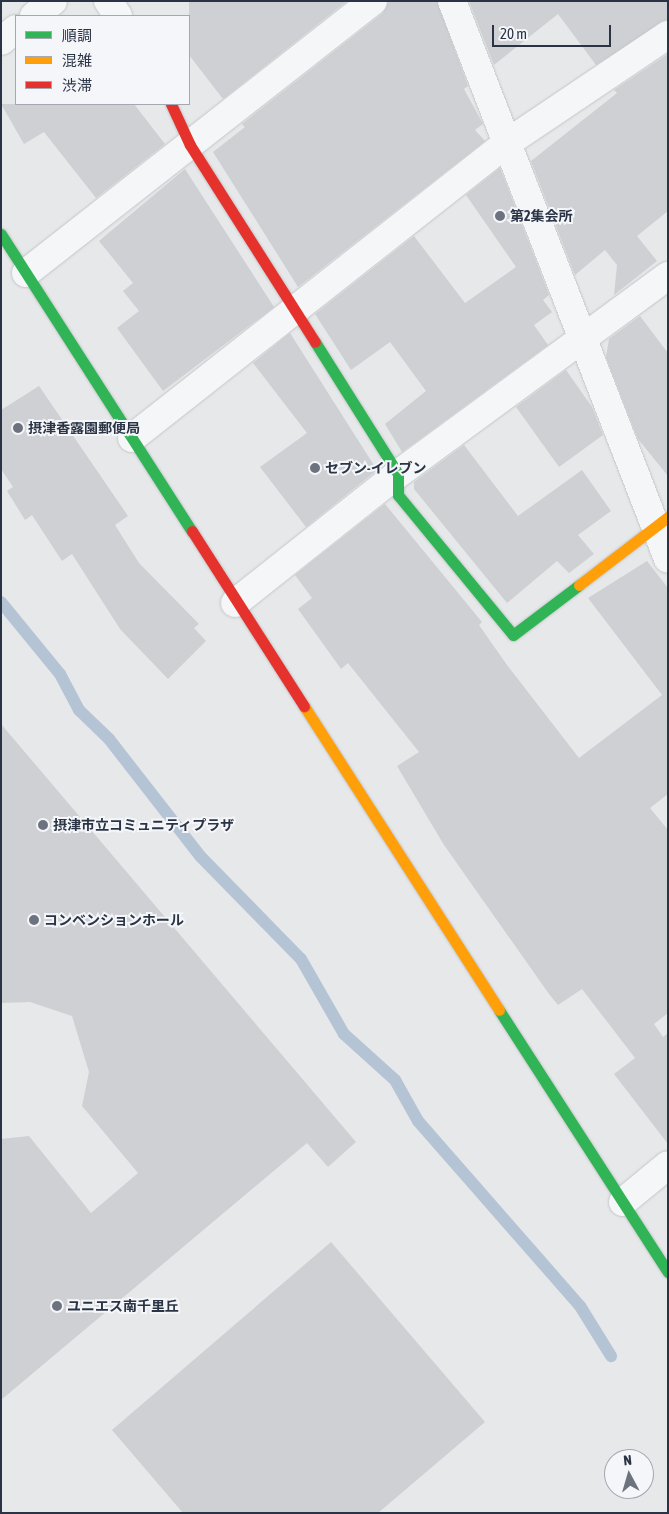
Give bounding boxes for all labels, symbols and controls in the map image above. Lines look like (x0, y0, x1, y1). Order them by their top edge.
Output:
legend (15, 15, 190, 105)
scale bar (494, 15, 613, 47)
text: 20 m (500, 25, 527, 42)
text: 順調 (62, 27, 92, 44)
text: 混雑 (62, 52, 92, 69)
text: 渋滞 (62, 77, 92, 94)
place label: 第2集会所 (510, 208, 573, 224)
marker: 第2集会所 (494, 210, 506, 222)
place label: 摂津香露園郵便局 (28, 420, 140, 436)
marker: 摂津香露園郵便局 (12, 422, 24, 434)
place label: セブン-イレブン (325, 460, 426, 476)
marker: セブン-イレブン (309, 462, 321, 474)
place label: 摂津市立コミュニティプラザ (53, 817, 235, 833)
marker: 摂津市立コミュニティプラザ (37, 819, 49, 831)
place label: コンベンションホール (44, 912, 184, 928)
marker: コンベンションホール (28, 914, 40, 926)
place label: ユニエス南千里丘 (67, 1298, 179, 1314)
marker: ユニエス南千里丘 (51, 1300, 63, 1312)
north arrow (604, 1449, 654, 1499)
text: N (623, 1452, 632, 1468)

